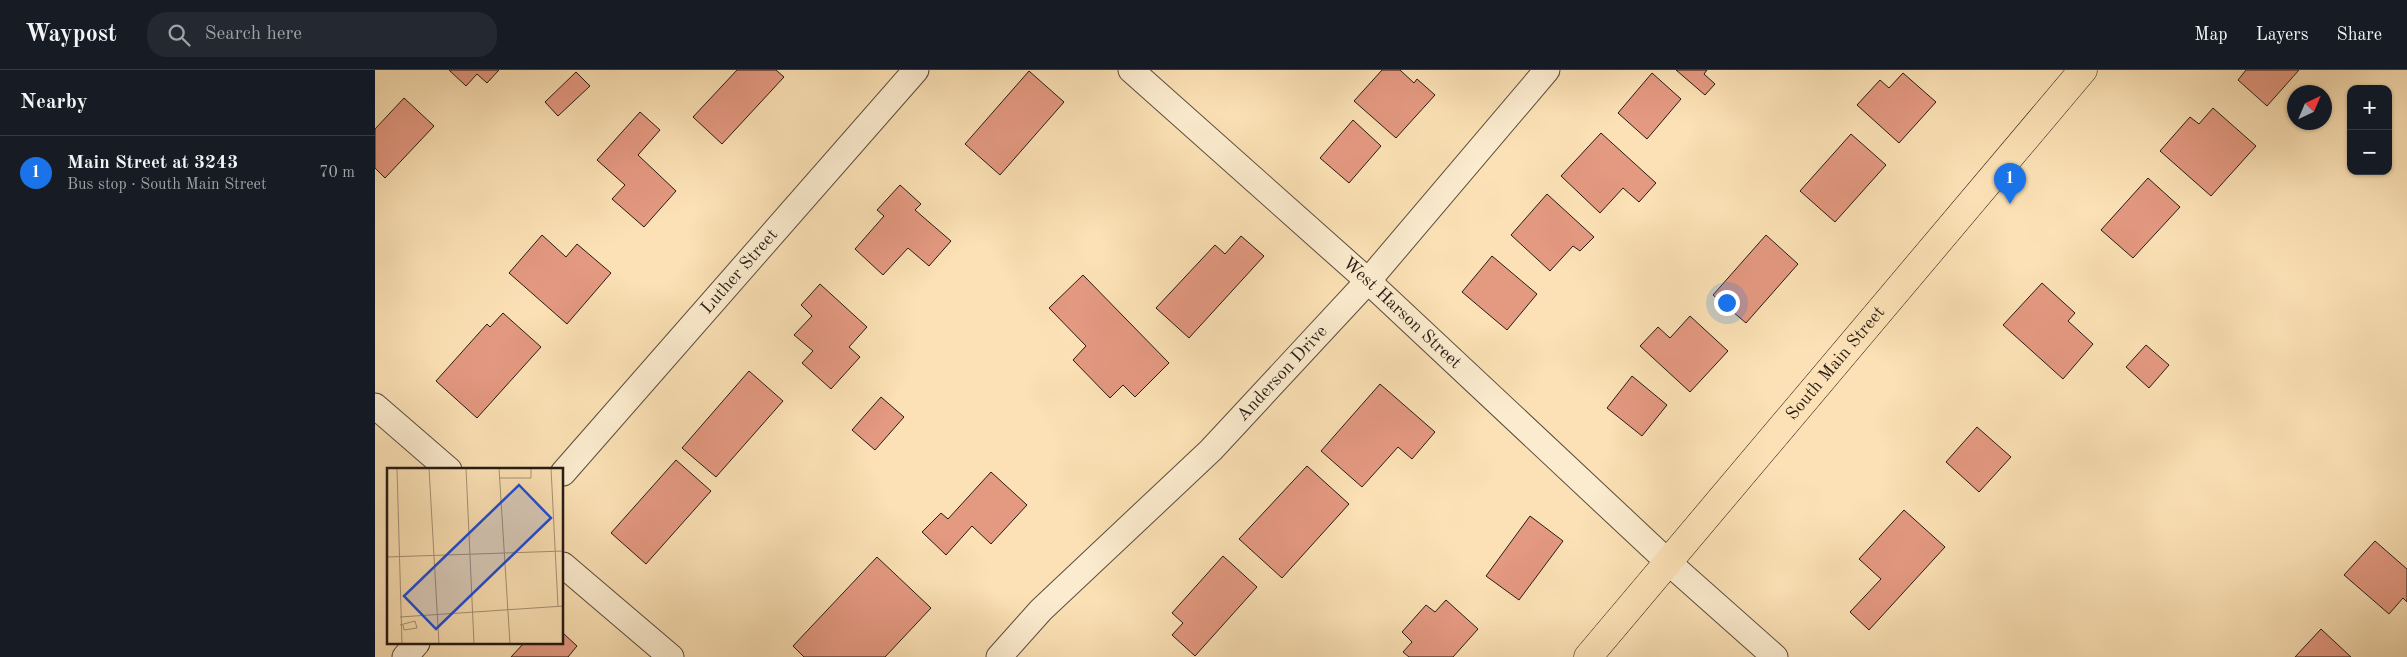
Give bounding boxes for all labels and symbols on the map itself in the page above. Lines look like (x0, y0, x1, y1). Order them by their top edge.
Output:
north arrow (2287, 85, 2332, 130)
pin: 1 (1994, 163, 2026, 204)
street label: Luther Street (698, 226, 781, 317)
street label: West Harson Street (1339, 254, 1465, 372)
your location (1714, 290, 1740, 316)
street label: South Main Street (1783, 303, 1888, 424)
street label: Anderson Drive (1234, 322, 1331, 425)
inset map (387, 468, 564, 644)

